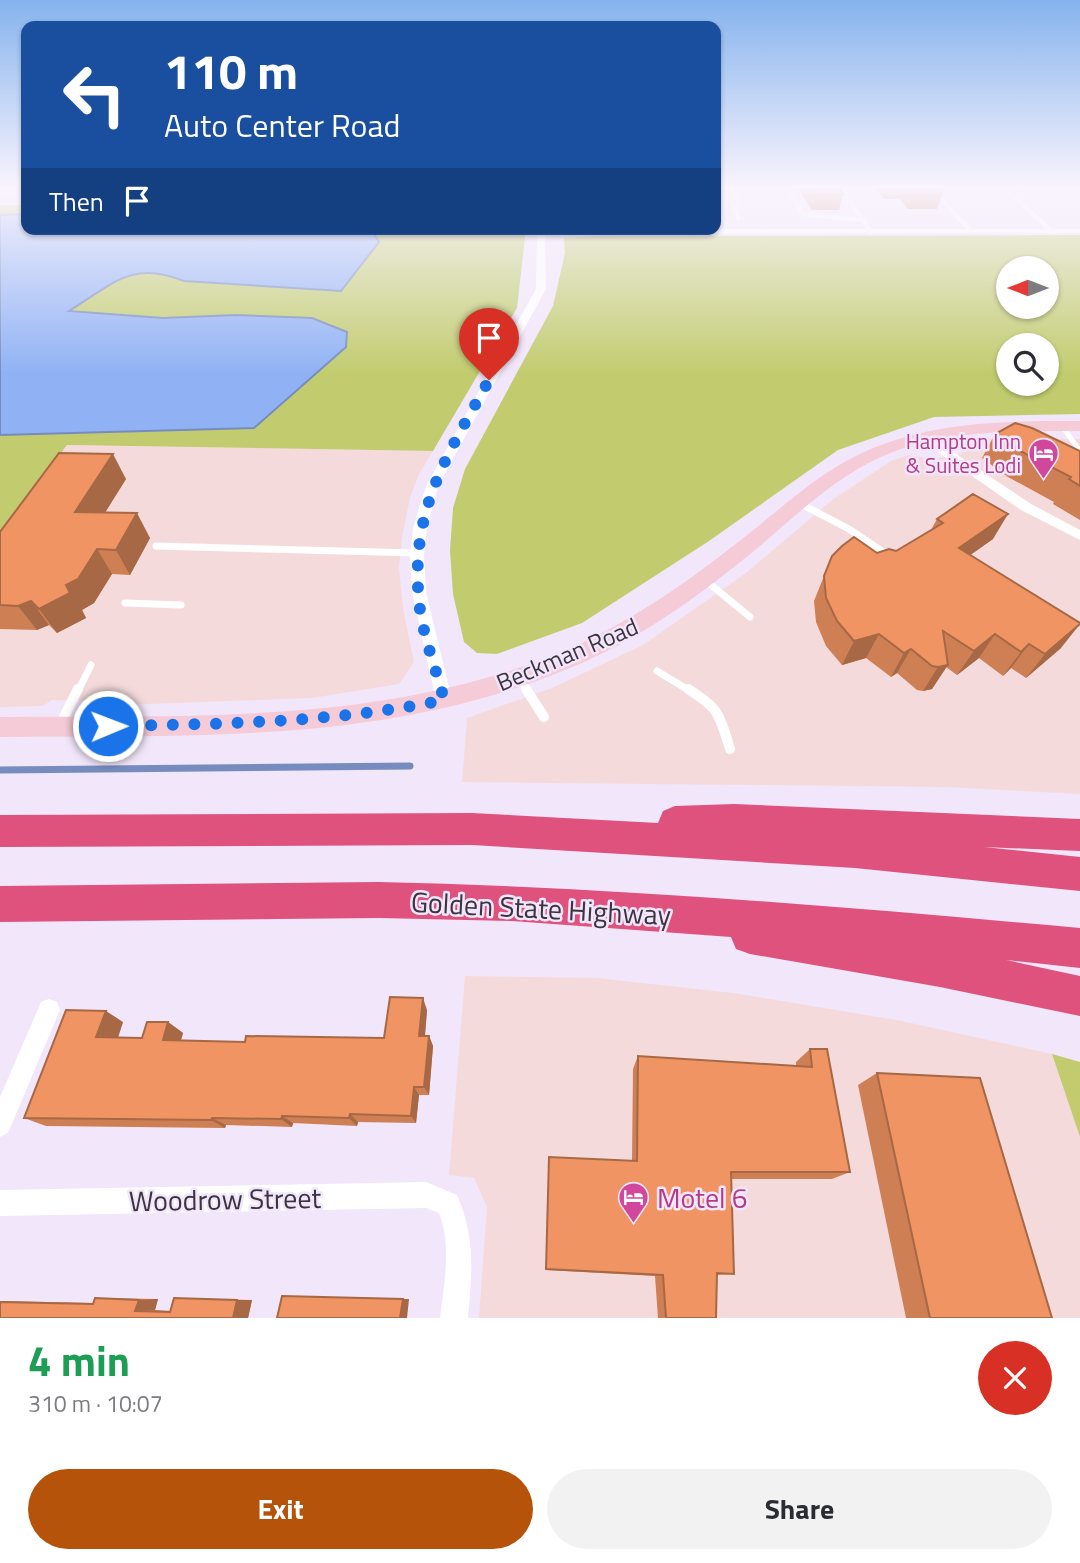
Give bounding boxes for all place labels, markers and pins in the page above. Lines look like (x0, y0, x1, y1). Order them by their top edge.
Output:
pin (459, 308, 519, 380)
place label: Hampton Inn & Suites Lodi (906, 425, 1021, 481)
hotel icon: Hampton Inn & Suites Lodi (1027, 436, 1061, 480)
place label: Motel 6 (657, 1176, 747, 1219)
hotel icon: Motel 6 (617, 1180, 651, 1224)

